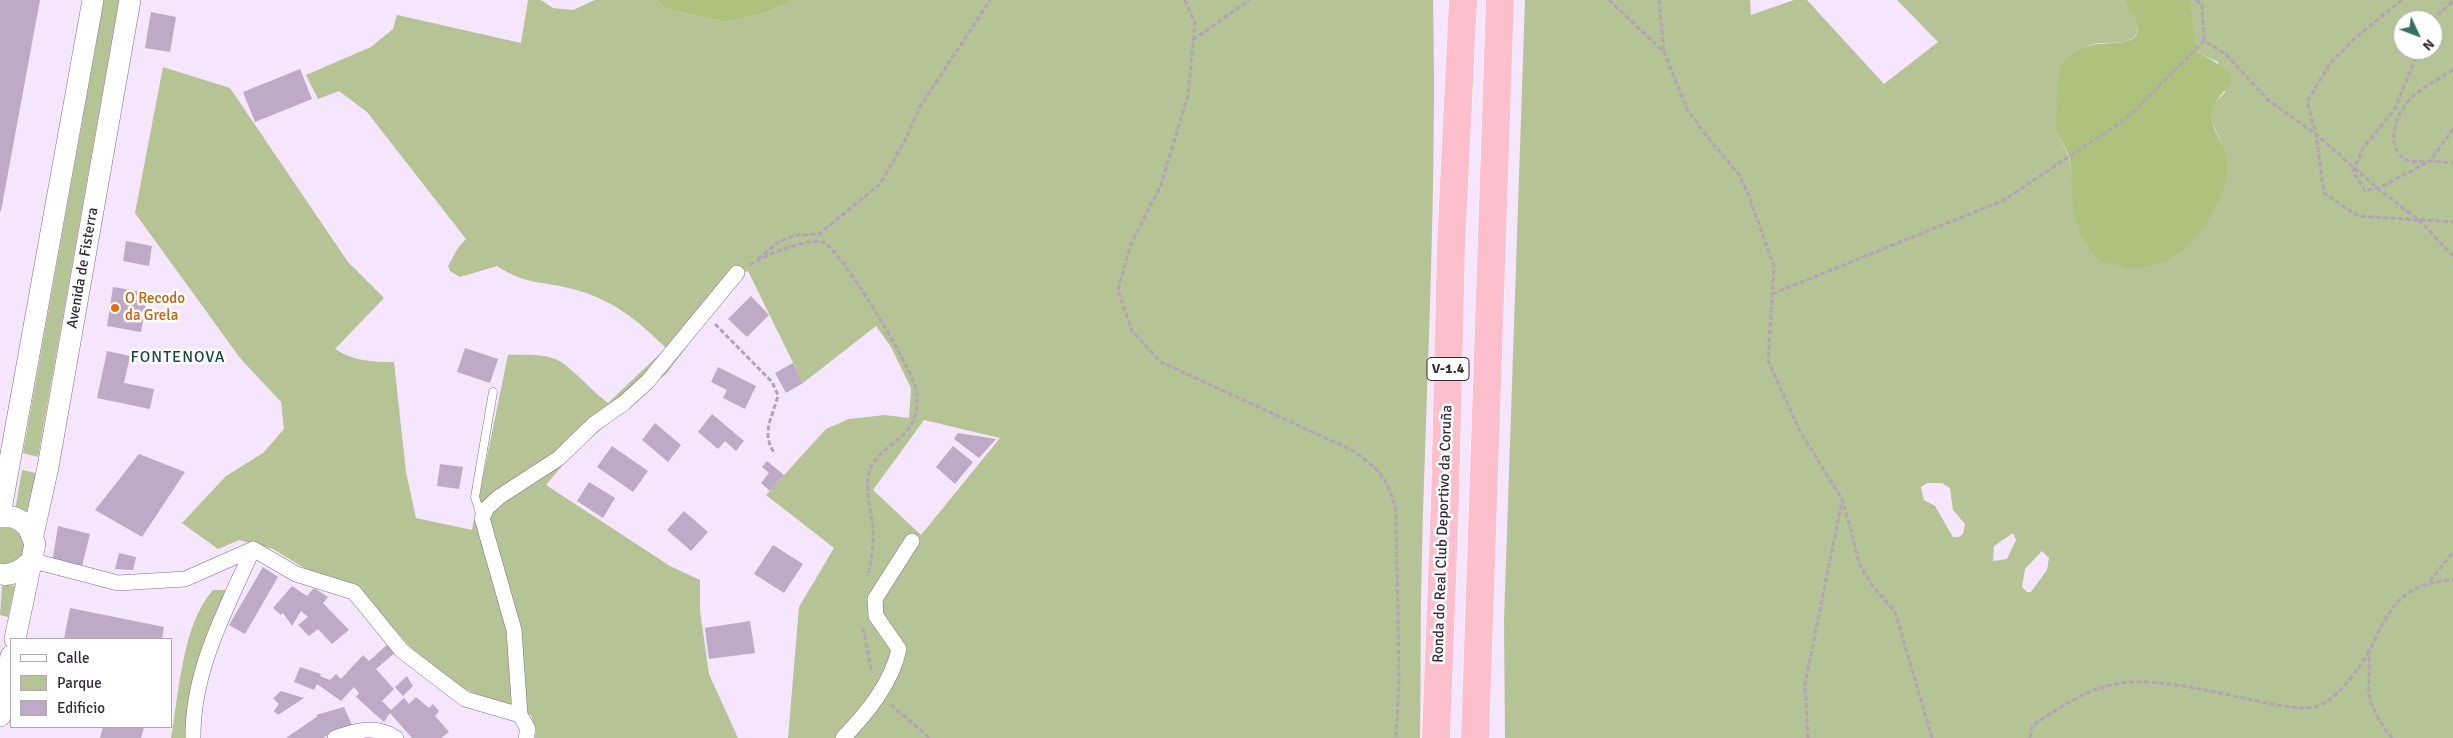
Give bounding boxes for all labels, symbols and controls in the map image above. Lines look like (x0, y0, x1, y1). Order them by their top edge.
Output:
north arrow (2393, 10, 2443, 60)
text: N (2419, 36, 2438, 54)
street label: Avenida de Fisterra (63, 206, 103, 330)
place label: O Recodo da Grela (125, 290, 185, 325)
marker: O Recodo da Grela (109, 302, 121, 314)
district label: FONTENOVA (129, 348, 227, 368)
road number: V-1.4 (1427, 358, 1469, 380)
street label: Ronda do Real Club Deportivo da Coruña (1430, 405, 1456, 663)
legend (10, 638, 172, 728)
text: Calle (57, 649, 90, 667)
text: Parque (57, 674, 102, 692)
text: Edificio (57, 699, 105, 717)

